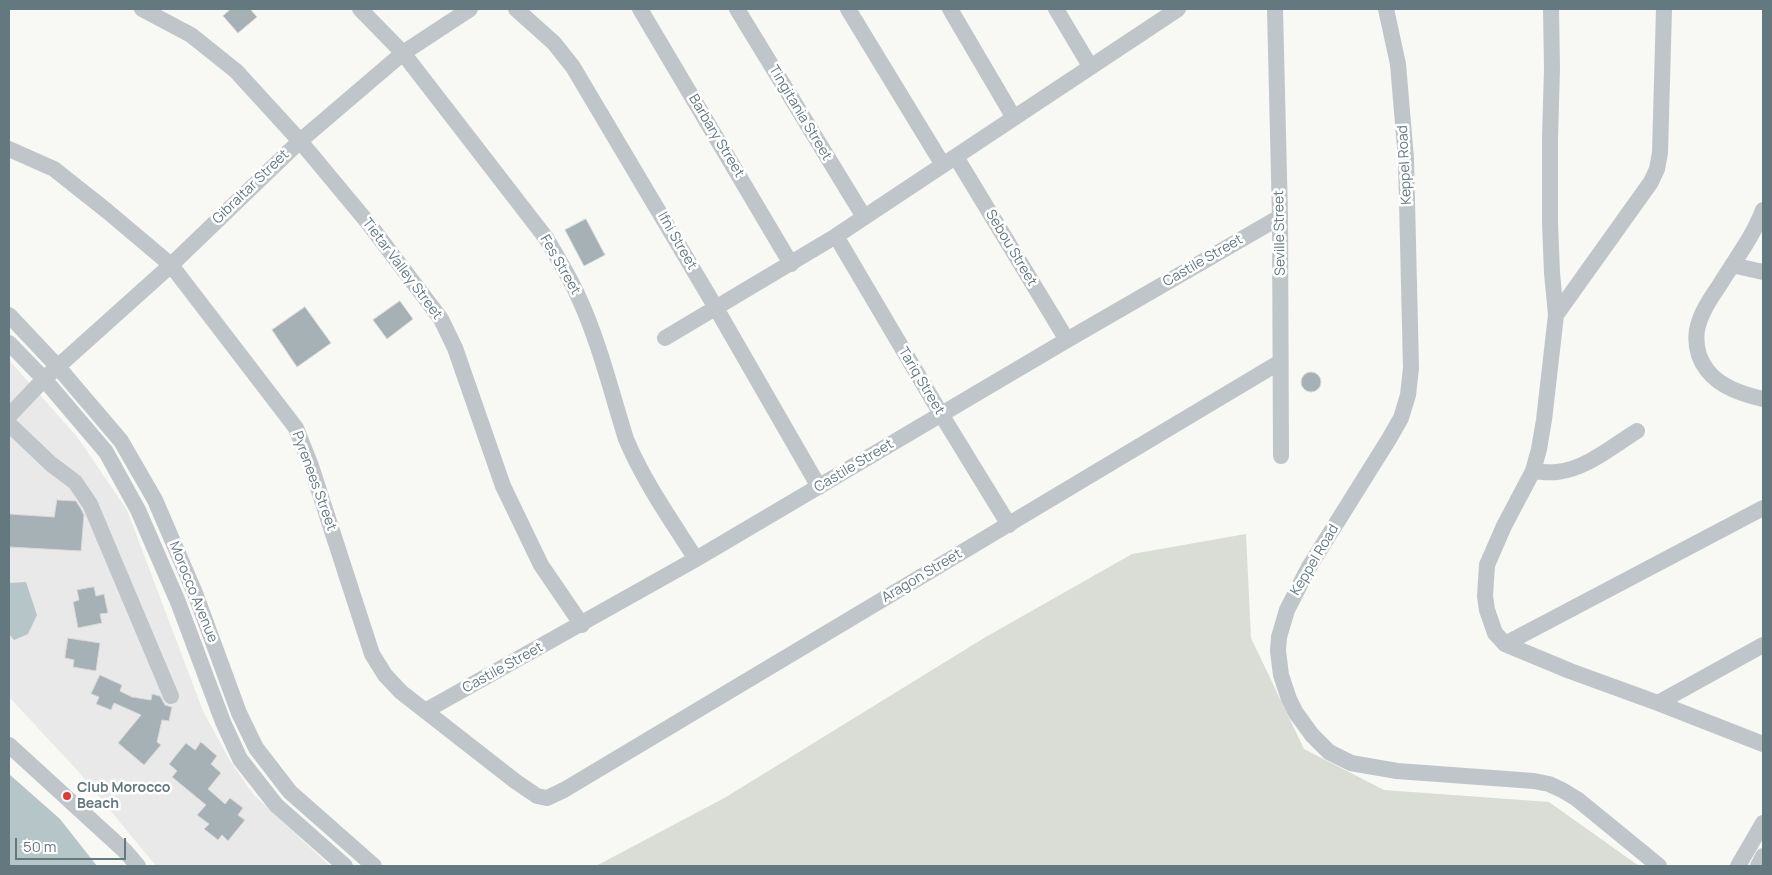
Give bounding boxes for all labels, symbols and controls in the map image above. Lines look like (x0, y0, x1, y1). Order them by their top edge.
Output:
street label: Tingitania Street (765, 62, 835, 164)
street label: Barbary Street (685, 92, 747, 180)
street label: Keppel Road (1395, 125, 1415, 205)
street label: Gibraltar Street (209, 146, 293, 228)
street label: Seville Street (1271, 190, 1289, 276)
street label: Sebou Street (982, 207, 1040, 289)
street label: Ifni Street (654, 209, 700, 273)
street label: Tietar Valley Street (358, 215, 446, 323)
street label: Castile Street (1160, 231, 1246, 291)
street label: Fes Street (536, 232, 584, 298)
street label: Tariq Street (894, 344, 948, 418)
street label: Pyrenees Street (288, 429, 340, 533)
street label: Castile Street (811, 436, 897, 496)
street label: Keppel Road (1287, 522, 1343, 598)
street label: Morocco Avenue (165, 539, 221, 645)
street label: Aragon Street (879, 546, 965, 606)
street label: Castile Street (460, 639, 546, 697)
place label: Club Morocco Beach (77, 780, 171, 812)
marker: Club Morocco Beach (61, 790, 73, 802)
scale bar (18, 828, 129, 860)
text: 50 m (23, 836, 57, 857)

